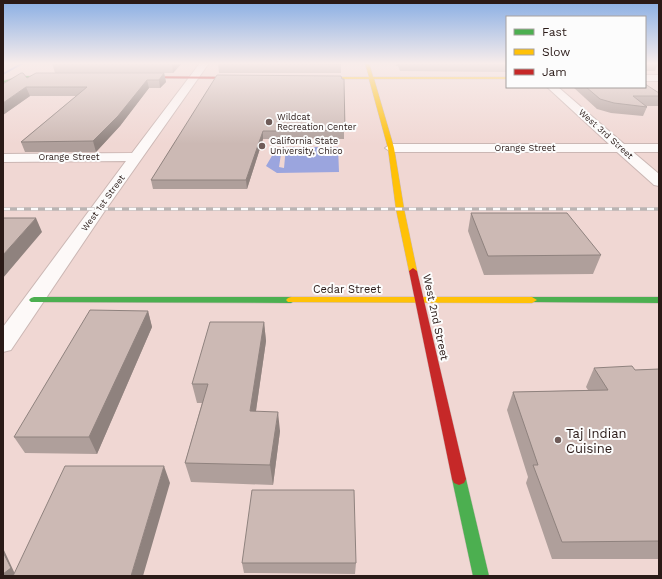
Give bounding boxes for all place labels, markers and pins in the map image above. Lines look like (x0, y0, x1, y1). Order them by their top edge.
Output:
place label: Wildcat Recreation Center (277, 112, 357, 132)
marker: Wildcat Recreation Center (264, 117, 274, 127)
place label: California State University, Chico (270, 136, 343, 156)
marker: California State University, Chico (257, 141, 267, 151)
place label: Taj Indian Cuisine (566, 426, 627, 456)
marker: Taj Indian Cuisine (553, 435, 563, 445)

